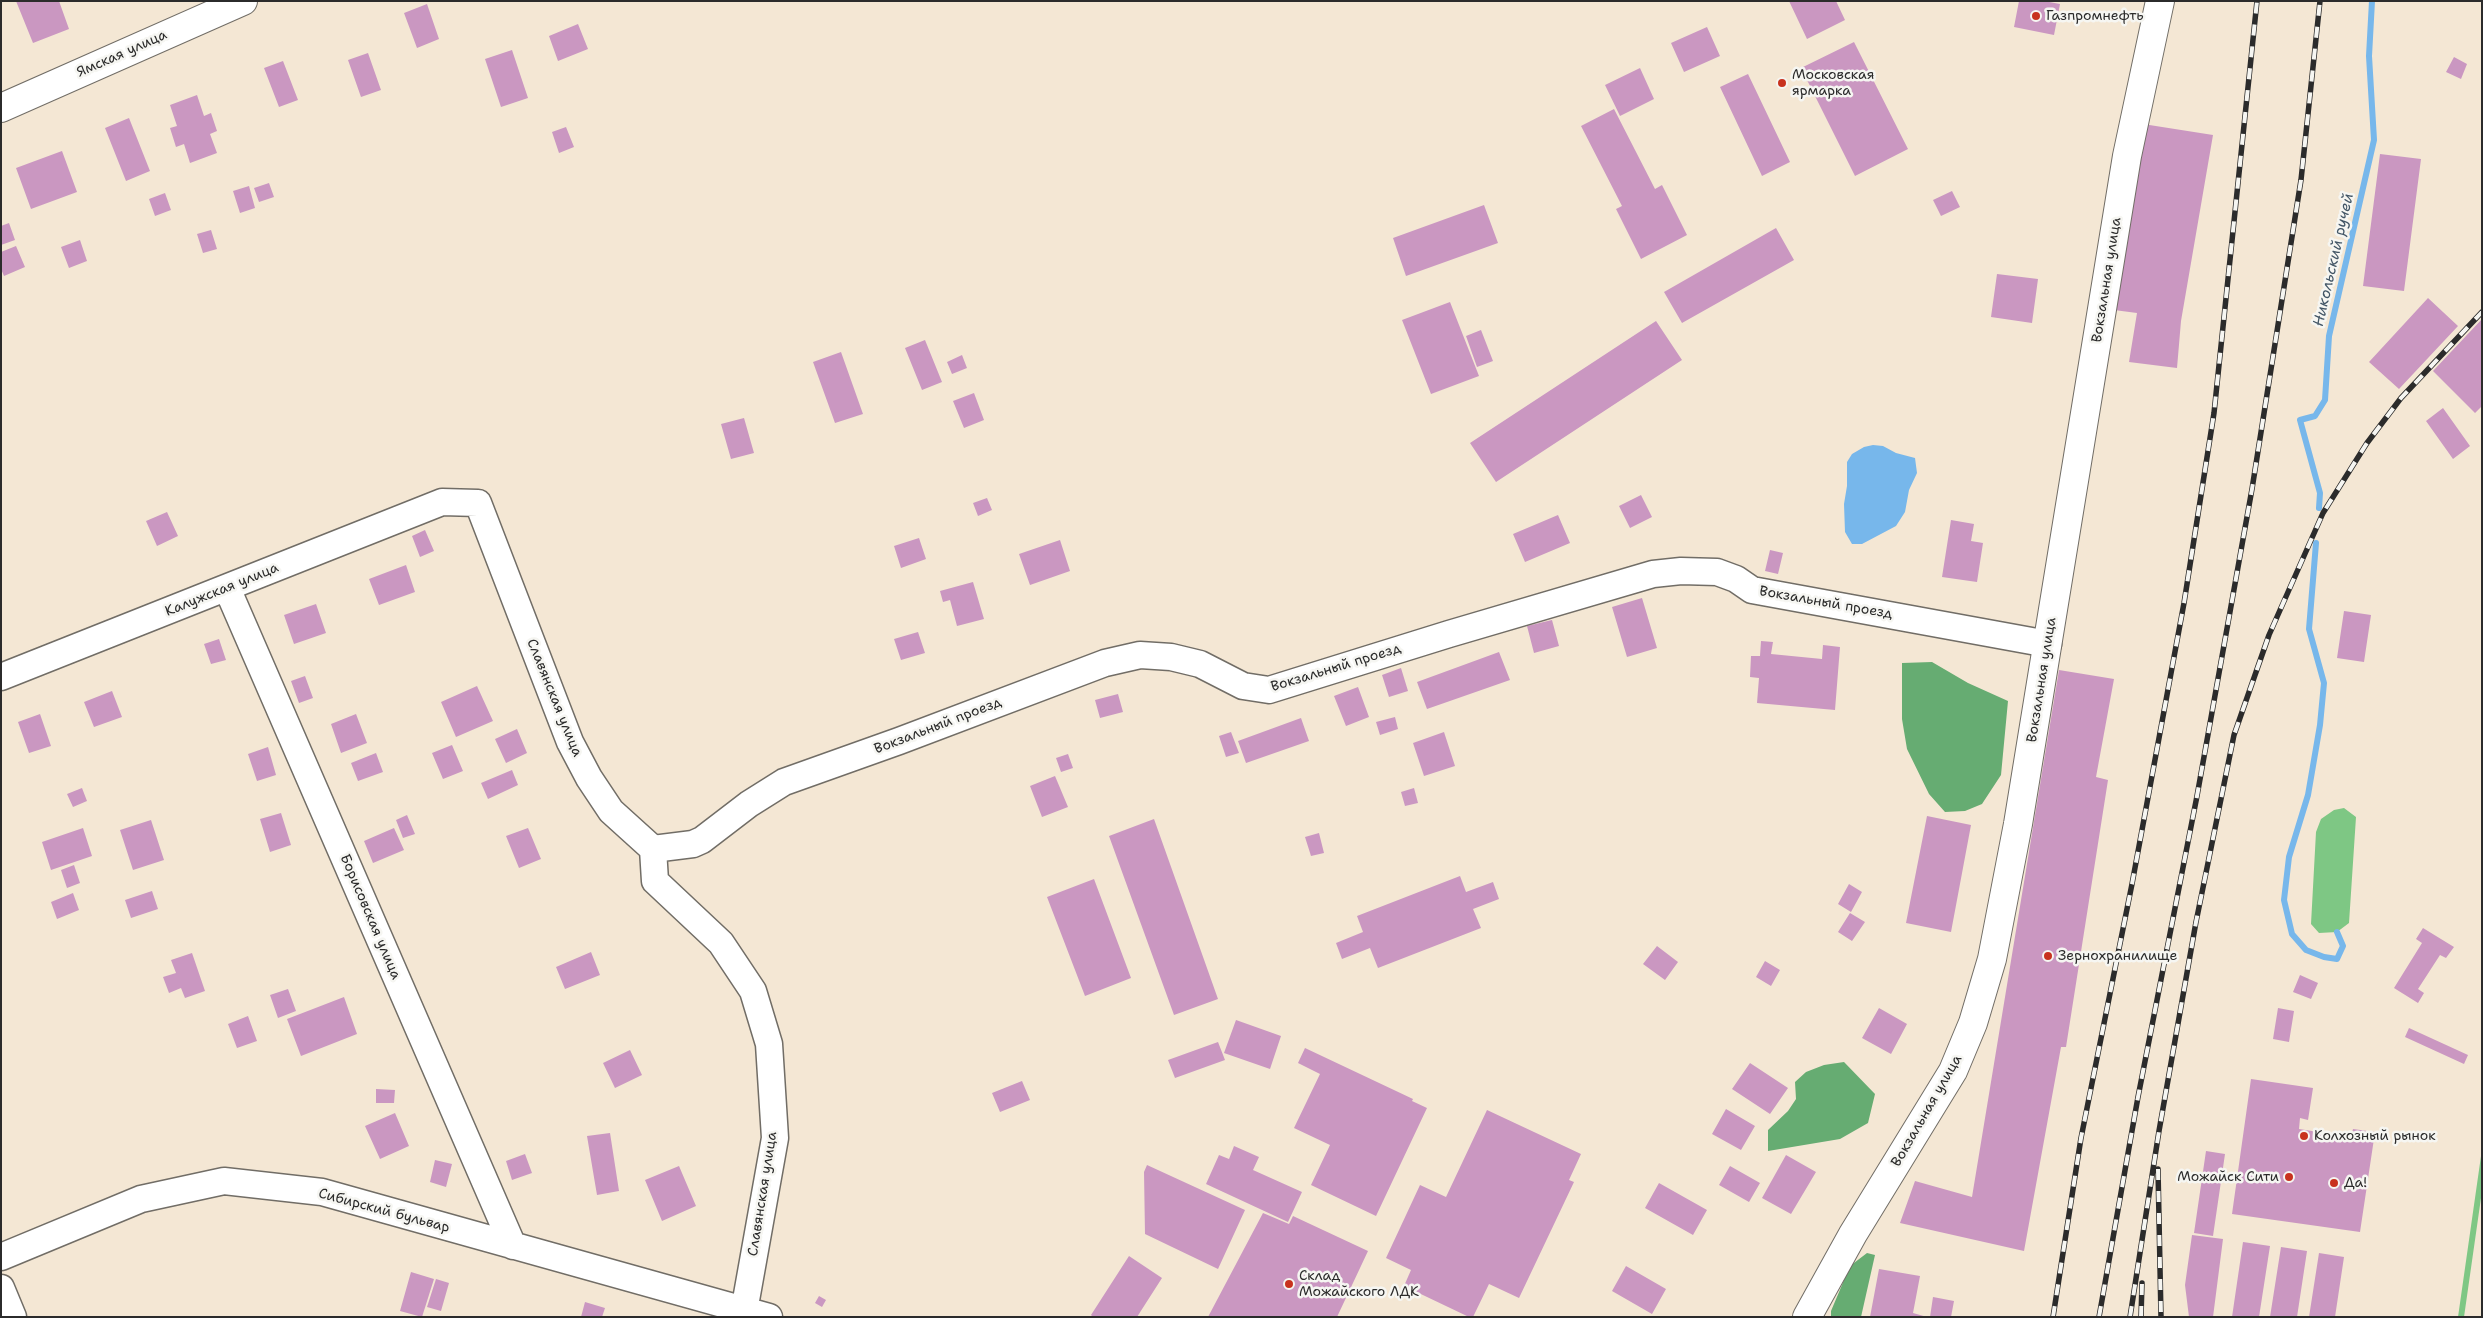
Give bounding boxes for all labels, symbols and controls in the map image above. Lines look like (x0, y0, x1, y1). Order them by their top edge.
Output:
place label: Газпромнефть (2046, 8, 2144, 24)
marker: Газпромнефть (2030, 10, 2042, 22)
street label: Ямская улица (74, 27, 170, 81)
place label: Московская ярмарка (1792, 67, 1874, 100)
marker: Московская ярмарка (1776, 77, 1788, 89)
water label: Никольский ручей (2310, 192, 2358, 328)
street label: Вокзальная улица (2089, 216, 2125, 344)
street label: Калужская улица (163, 560, 281, 620)
street label: Вокзальный проезд (1758, 583, 1894, 623)
street label: Вокзальная улица (2024, 616, 2060, 744)
street label: Славянская улица (523, 637, 585, 759)
street label: Вокзальный проезд (1269, 640, 1403, 696)
street label: Вокзальный проезд (872, 694, 1004, 758)
street label: Борисовская улица (336, 852, 404, 982)
place label: Зернохранилище (2058, 948, 2177, 964)
marker: Зернохранилище (2042, 950, 2054, 962)
street label: Вокзальная улица (1888, 1052, 1966, 1170)
place label: Колхозный рынок (2314, 1128, 2436, 1144)
marker: Колхозный рынок (2298, 1130, 2310, 1142)
street label: Славянская улица (745, 1131, 781, 1257)
place label: Можайск Сити (2177, 1169, 2279, 1185)
marker: Можайск Сити (2283, 1171, 2295, 1183)
place label: Да! (2344, 1175, 2367, 1191)
marker: Да! (2328, 1177, 2340, 1189)
street label: Сибирский бульвар (317, 1185, 451, 1237)
place label: Склад Можайского ЛДК (1299, 1268, 1419, 1300)
marker: Склад Можайского ЛДК (1283, 1278, 1295, 1290)

